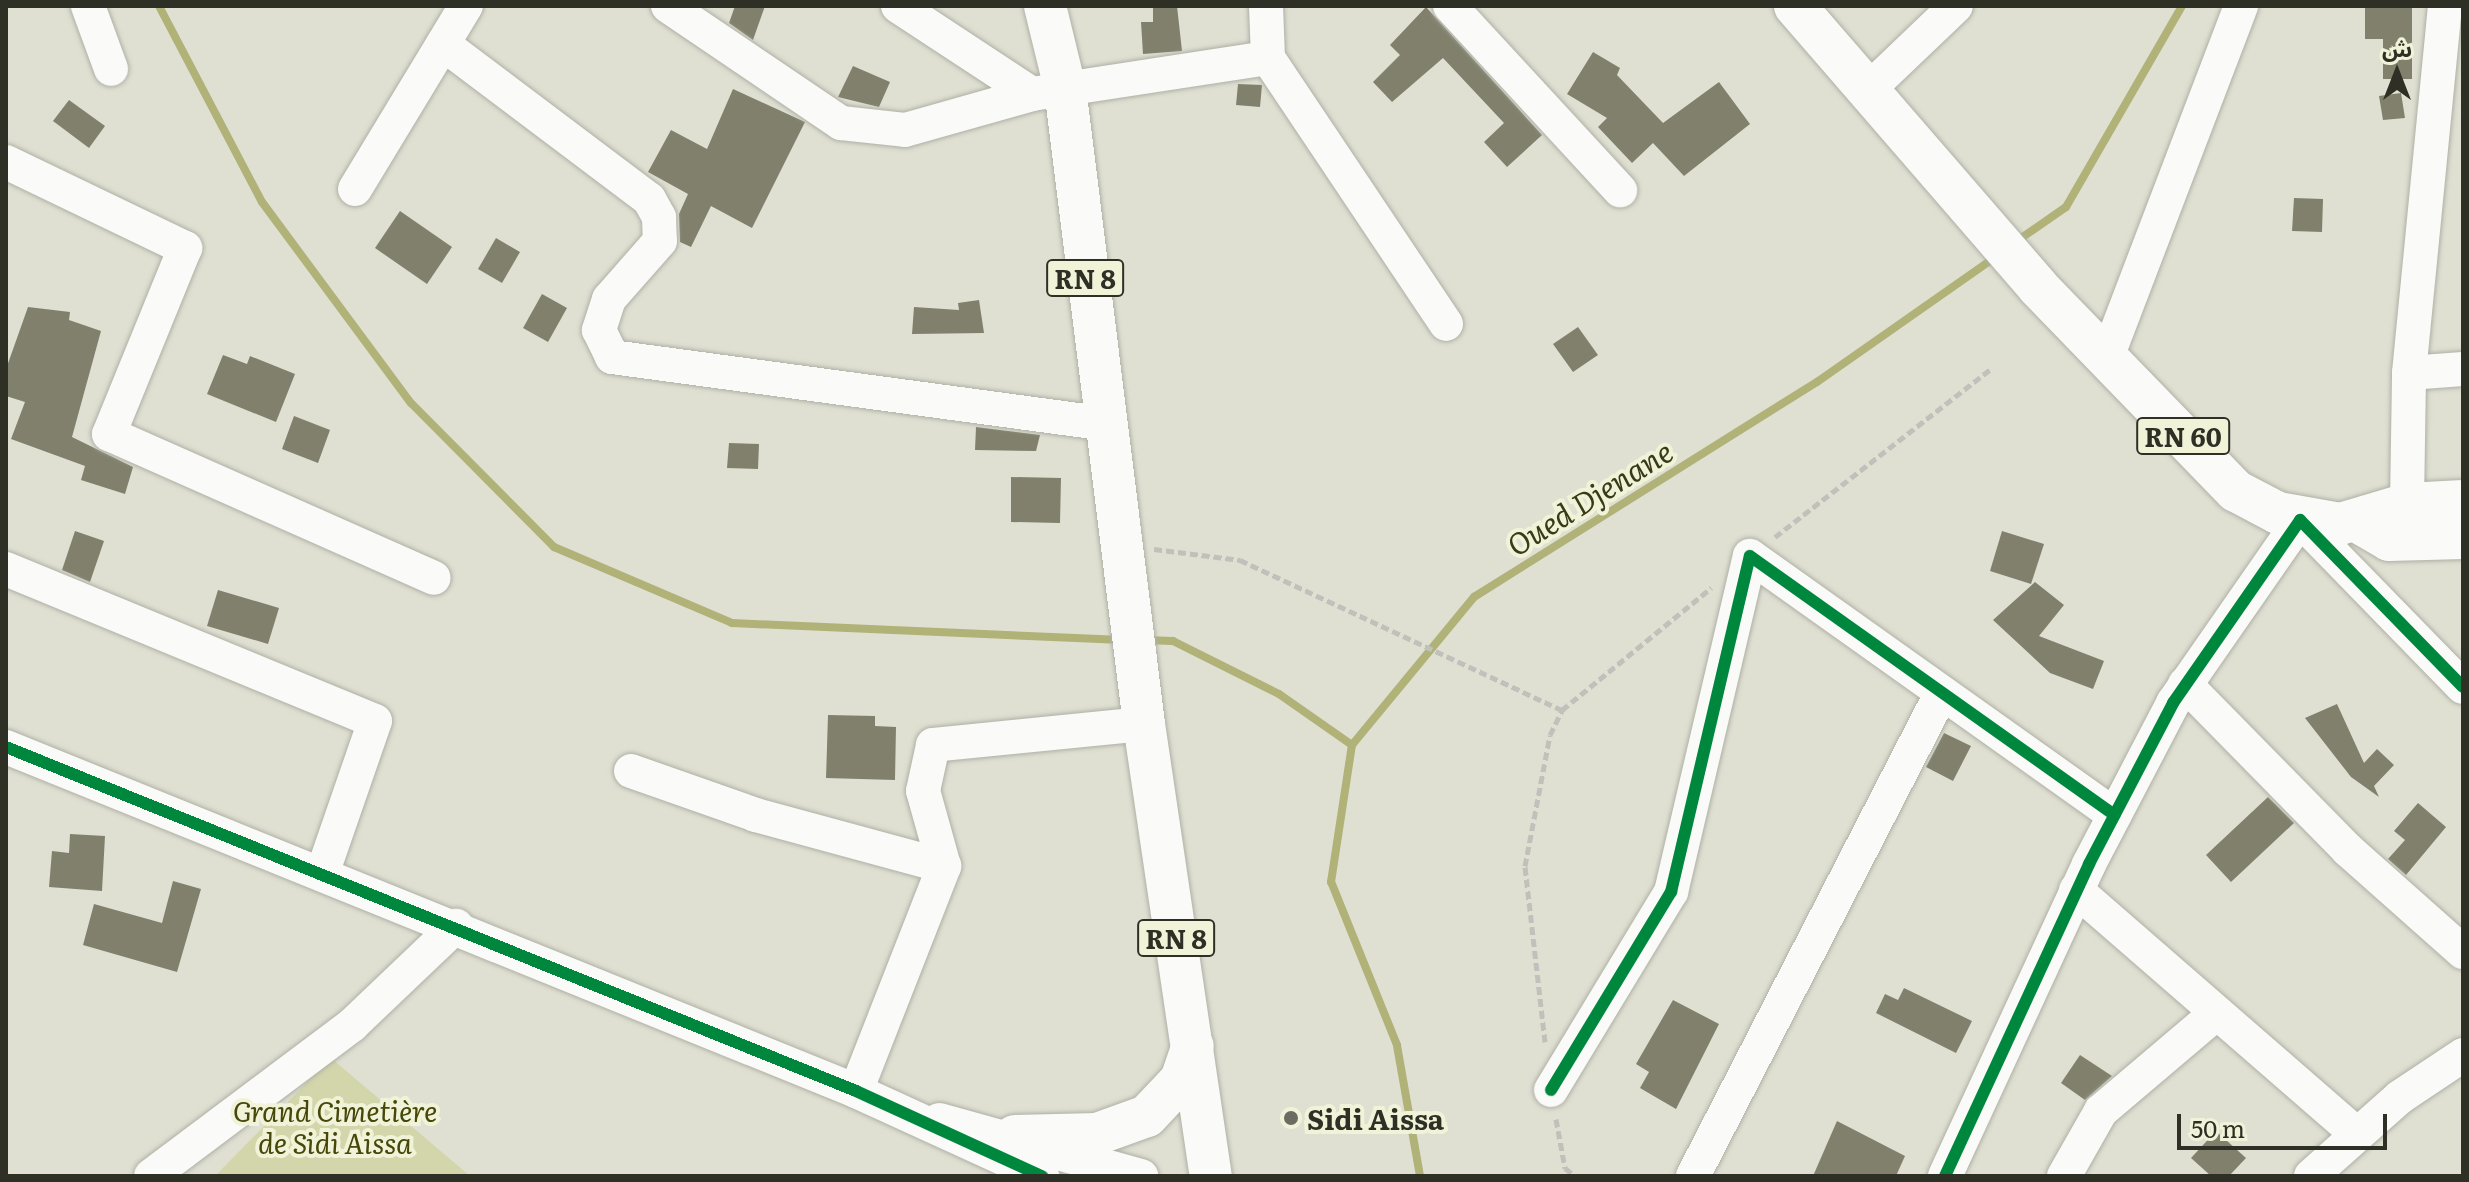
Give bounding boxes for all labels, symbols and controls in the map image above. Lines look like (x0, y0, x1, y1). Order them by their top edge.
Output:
text: ش (2382, 31, 2412, 64)
north arrow (2357, 32, 2437, 112)
road number: RN 8 (1045, 256, 1125, 300)
road number: RN 60 (2135, 414, 2231, 458)
water label: Oued Djenane (1500, 432, 1678, 562)
road number: RN 8 (1136, 916, 1216, 960)
park label: Grand Cimetière de Sidi Aissa (233, 1093, 437, 1159)
scale bar (2181, 1098, 2391, 1148)
place label: Sidi Aissa (1307, 1101, 1444, 1135)
marker: Sidi Aissa (1282, 1109, 1300, 1127)
text: 50 m (2191, 1110, 2245, 1145)

